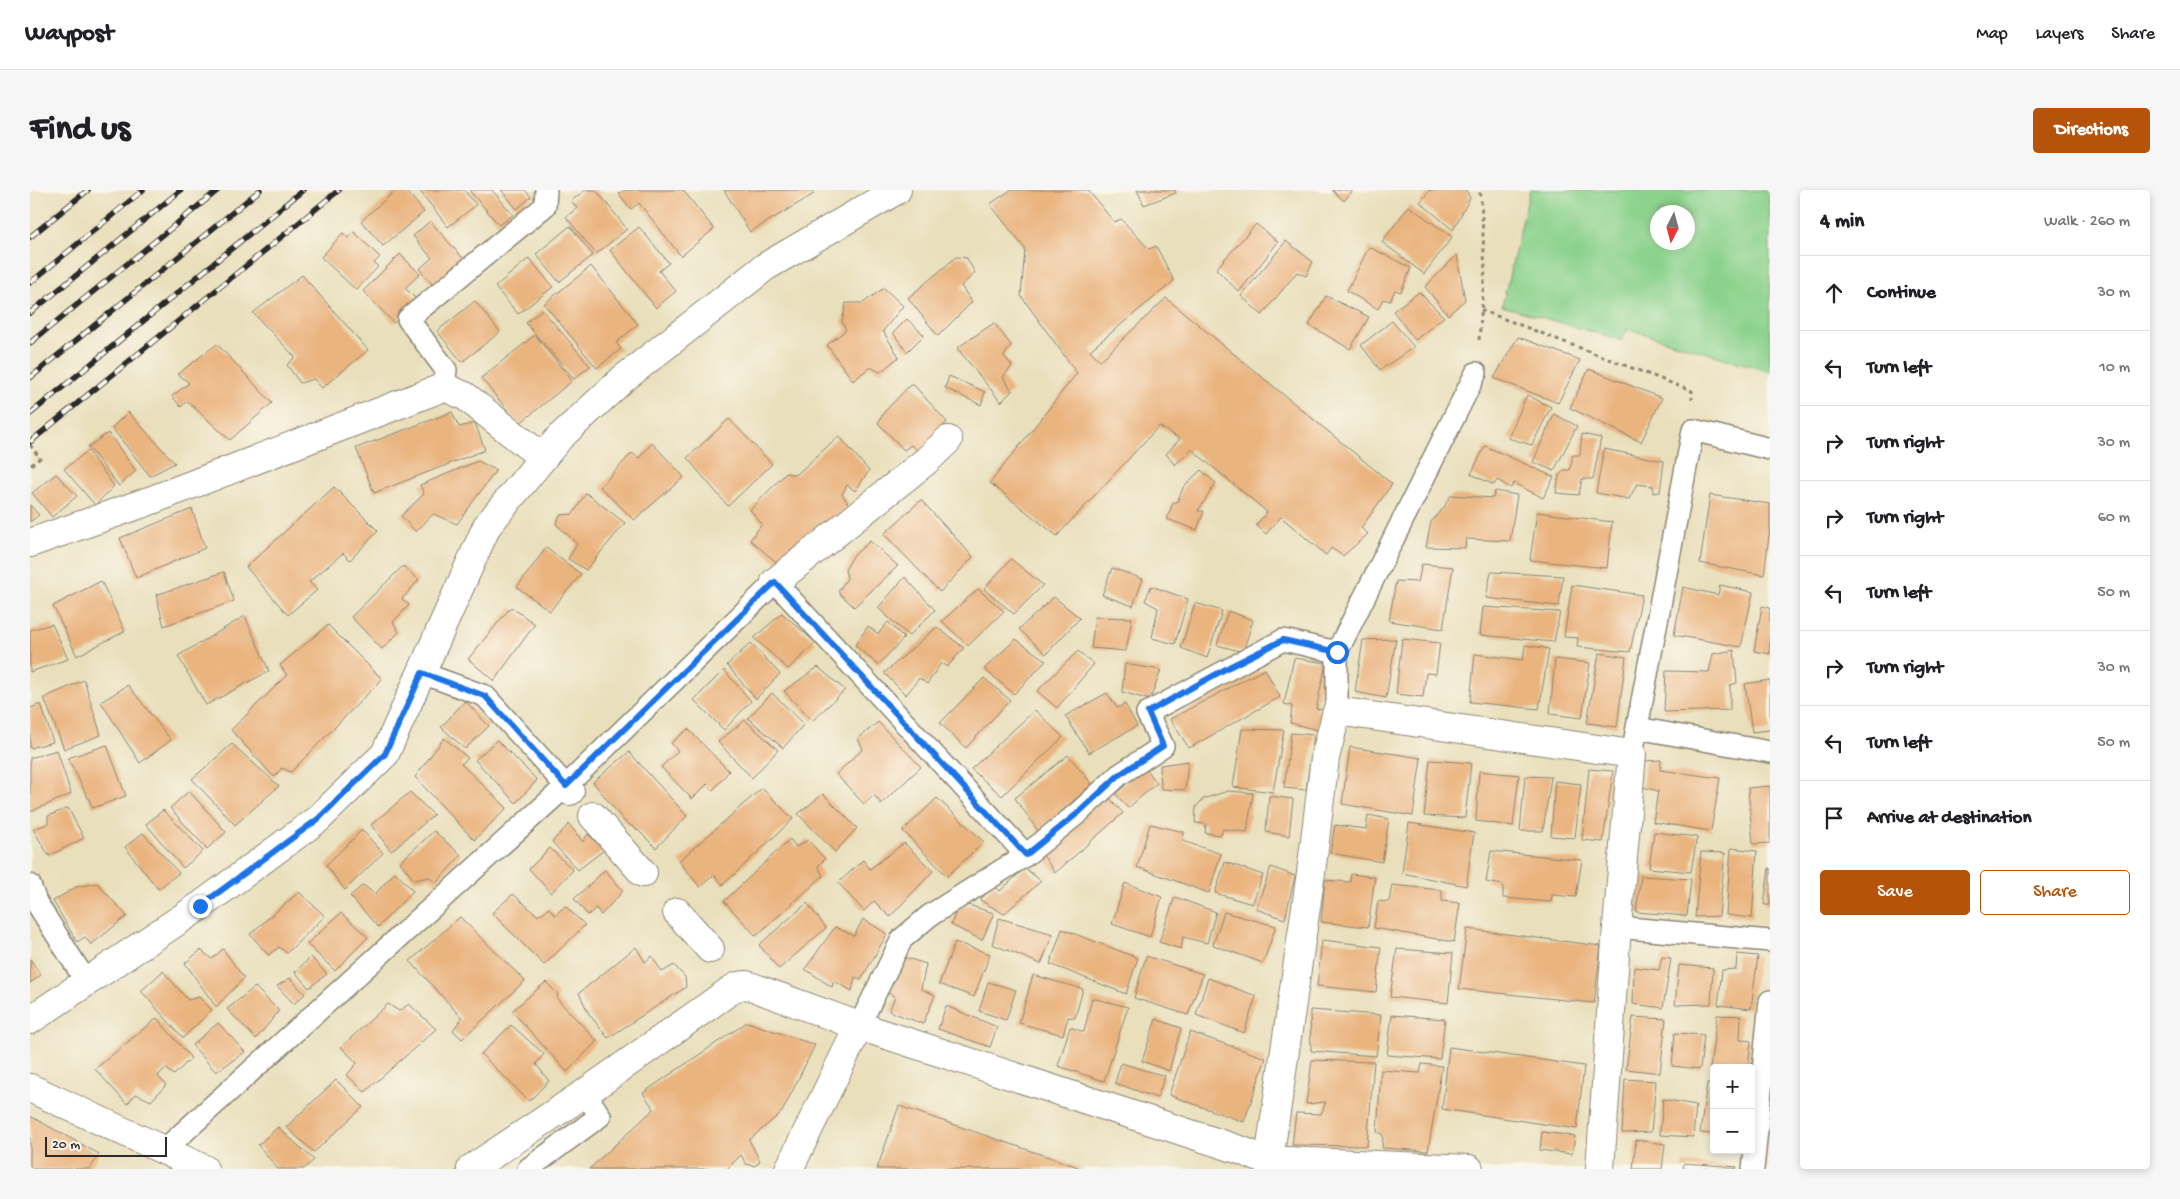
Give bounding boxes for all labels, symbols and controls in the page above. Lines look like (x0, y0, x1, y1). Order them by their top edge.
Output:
text: Waypost (25, 20, 113, 49)
text: Map (1976, 24, 2008, 45)
text: Layers (2036, 24, 2083, 45)
text: Share (2111, 24, 2155, 45)
button: Directions (2033, 108, 2150, 153)
text: Find us (30, 110, 130, 151)
north arrow (1650, 205, 1695, 250)
text: 4 min (1820, 210, 1864, 235)
text: Walk · 260 m (2044, 213, 2130, 232)
icon: ahead (1820, 279, 1848, 307)
text: Continue (1867, 282, 1936, 305)
text: 30 m (2097, 284, 2130, 303)
icon: left (1820, 354, 1848, 382)
text: Turn left (1867, 357, 1931, 380)
text: 10 m (2099, 359, 2130, 378)
icon: right (1820, 429, 1848, 457)
text: Turn right (1867, 432, 1943, 455)
text: 30 m (2097, 434, 2130, 453)
icon: right (1820, 504, 1848, 532)
text: Turn right (1867, 507, 1943, 530)
text: 60 m (2098, 509, 2130, 528)
icon: left (1820, 579, 1848, 607)
text: Turn left (1867, 582, 1931, 605)
text: 50 m (2097, 584, 2130, 603)
route start (1326, 641, 1349, 664)
icon: right (1820, 654, 1848, 682)
text: Turn right (1867, 657, 1943, 680)
text: 30 m (2097, 659, 2130, 678)
icon: left (1820, 729, 1848, 757)
text: Turn left (1867, 732, 1931, 755)
text: 50 m (2097, 734, 2130, 753)
icon: arrive (1820, 804, 1848, 832)
text: Arrive at destination (1867, 807, 2031, 830)
button: Save (1820, 870, 1970, 915)
button: Share (1980, 870, 2130, 915)
route end (189, 895, 212, 918)
map controls (1710, 1064, 1755, 1154)
button: + (1710, 1064, 1755, 1109)
button: − (1710, 1109, 1755, 1154)
scale bar (45, 1134, 168, 1157)
text: 20 m (52, 1137, 80, 1154)

